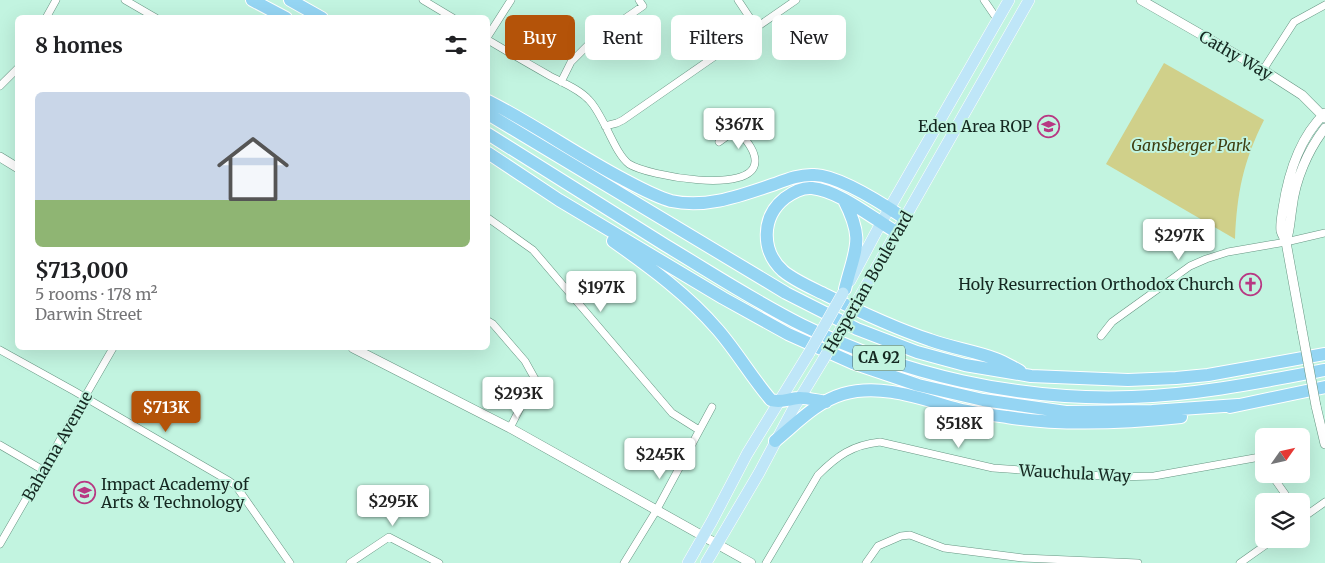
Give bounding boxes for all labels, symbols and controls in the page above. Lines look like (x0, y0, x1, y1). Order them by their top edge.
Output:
chip: Buy (505, 15, 575, 60)
chip: Rent (585, 15, 661, 60)
chip: Filters (671, 15, 762, 60)
chip: New (772, 15, 846, 60)
street label: Cathy Way (1196, 26, 1277, 84)
icon: filters (442, 31, 470, 59)
text: 8 homes (35, 32, 123, 59)
pin: $367K (704, 108, 774, 150)
text: $367K (715, 114, 764, 134)
school or university icon: Eden Area ROP (1036, 114, 1060, 138)
place label: Eden Area ROP (918, 116, 1032, 136)
icon: home (208, 124, 298, 214)
park label: Gansberger Park (1131, 135, 1251, 155)
street label: Hesperian Boulevard (819, 207, 917, 357)
pin: $297K (1144, 218, 1214, 261)
text: $297K (1154, 225, 1204, 245)
text: $713,000 (35, 257, 128, 284)
pin: $197K (566, 270, 636, 313)
church icon: Holy Resurrection Orthodox Church (1238, 272, 1262, 296)
place label: Holy Resurrection Orthodox Church (958, 274, 1234, 294)
text: $197K (577, 277, 625, 297)
text: 5 rooms · 178 m² (35, 284, 157, 304)
text: Darwin Street (35, 304, 142, 324)
road number: CA 92 (853, 346, 905, 370)
pin: $293K (483, 376, 553, 419)
text: $293K (493, 383, 543, 403)
street label: Bahama Avenue (18, 388, 96, 504)
pin: $713K (131, 390, 201, 433)
text: $713K (143, 397, 190, 417)
pin: $518K (924, 406, 994, 449)
text: $518K (936, 413, 982, 433)
north arrow (1255, 428, 1310, 482)
map controls (1255, 428, 1310, 548)
pin: $245K (625, 438, 695, 480)
text: $245K (635, 444, 685, 464)
street label: Wauchula Way (1018, 460, 1132, 486)
place label: Impact Academy of Arts & Technology (100, 474, 250, 512)
school or university icon: Impact Academy of Arts & Technology (73, 481, 97, 505)
pin: $295K (358, 484, 428, 527)
text: $295K (368, 491, 418, 511)
button: layers (1255, 493, 1310, 548)

